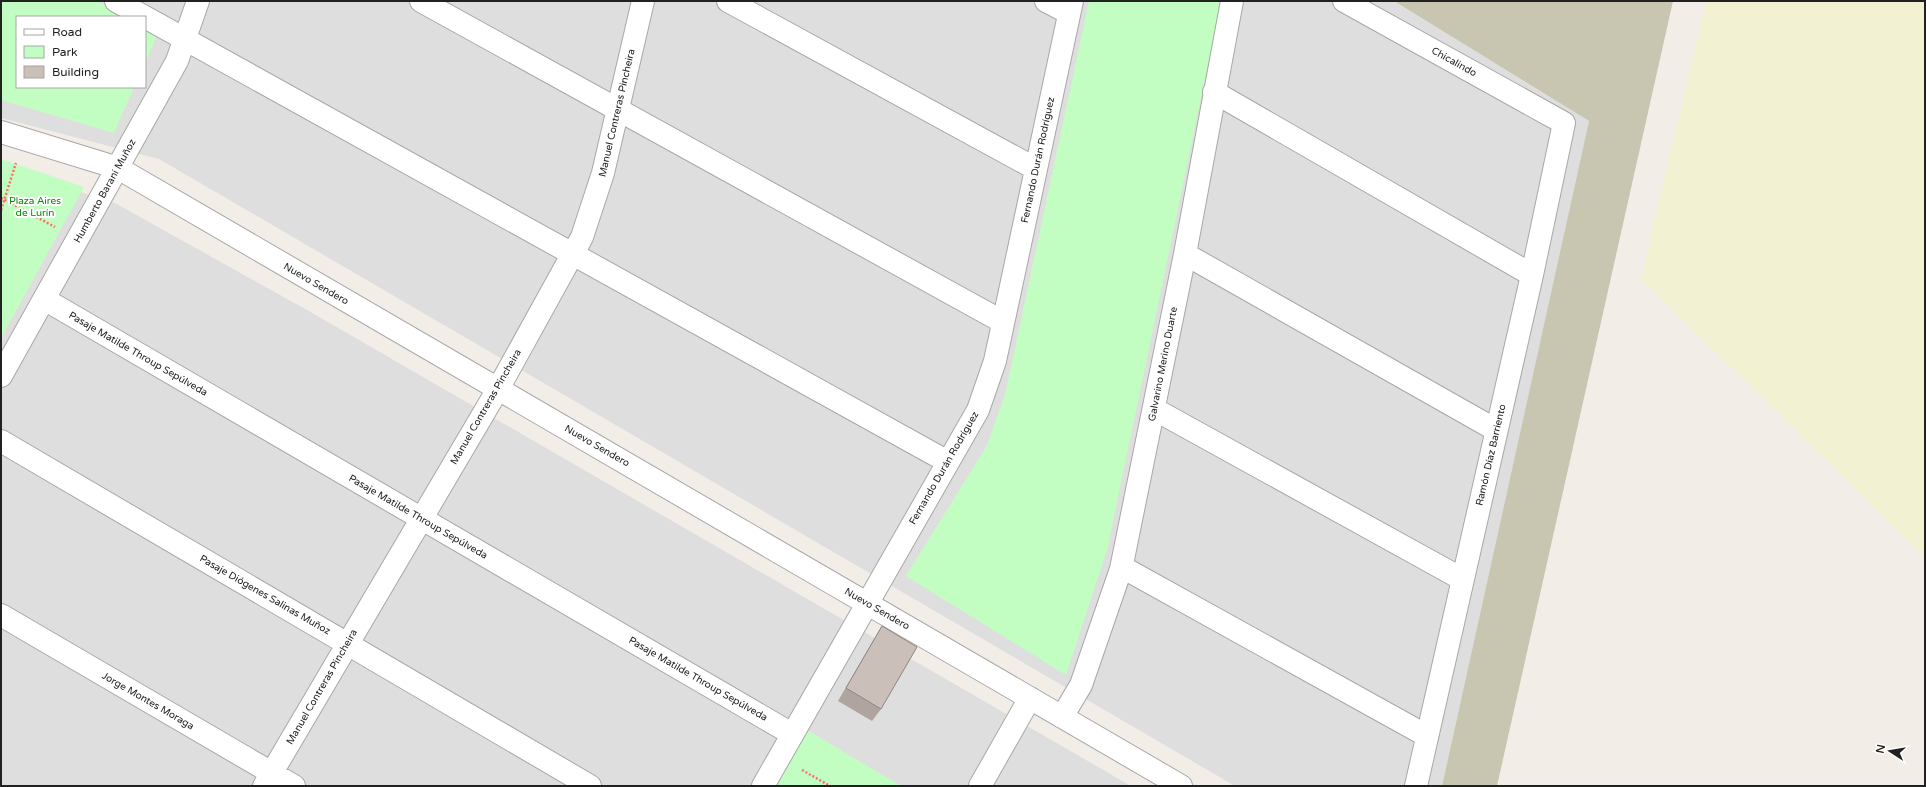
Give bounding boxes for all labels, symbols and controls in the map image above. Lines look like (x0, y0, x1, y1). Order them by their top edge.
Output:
legend (16, 16, 146, 88)
text: Road (52, 25, 82, 39)
text: Park (52, 45, 78, 59)
street label: Chicalindo (1429, 45, 1479, 79)
street label: Manuel Contreras Pincheira (596, 48, 638, 178)
text: Building (52, 65, 99, 79)
street label: Fernando Durán Rodríguez (1019, 96, 1057, 224)
street label: Humberto Baraní Muñoz (71, 137, 139, 245)
park label: Plaza Aires de Lurín (9, 195, 61, 219)
street label: Nuevo Sendero (281, 261, 351, 307)
street label: Galvarino Merino Duarte (1146, 305, 1180, 422)
street label: Pasaje Matilde Throup Sepúlveda (66, 309, 210, 399)
street label: Manuel Contreras Pincheira (448, 347, 524, 467)
street label: Ramón Díaz Barriento (1473, 403, 1509, 507)
street label: Fernando Durán Rodríguez (907, 409, 981, 527)
street label: Nuevo Sendero (562, 423, 632, 469)
street label: Pasaje Matilde Throup Sepúlveda (346, 472, 490, 562)
street label: Pasaje Diógenes Salinas Muñoz (197, 553, 333, 637)
street label: Nuevo Sendero (842, 586, 912, 632)
street label: Manuel Contreras Pincheira (284, 627, 360, 747)
street label: Pasaje Matilde Throup Sepúlveda (626, 634, 770, 724)
street label: Jorge Montes Moraga (100, 670, 196, 732)
north arrow (1870, 731, 1910, 771)
text: N (1873, 743, 1888, 755)

